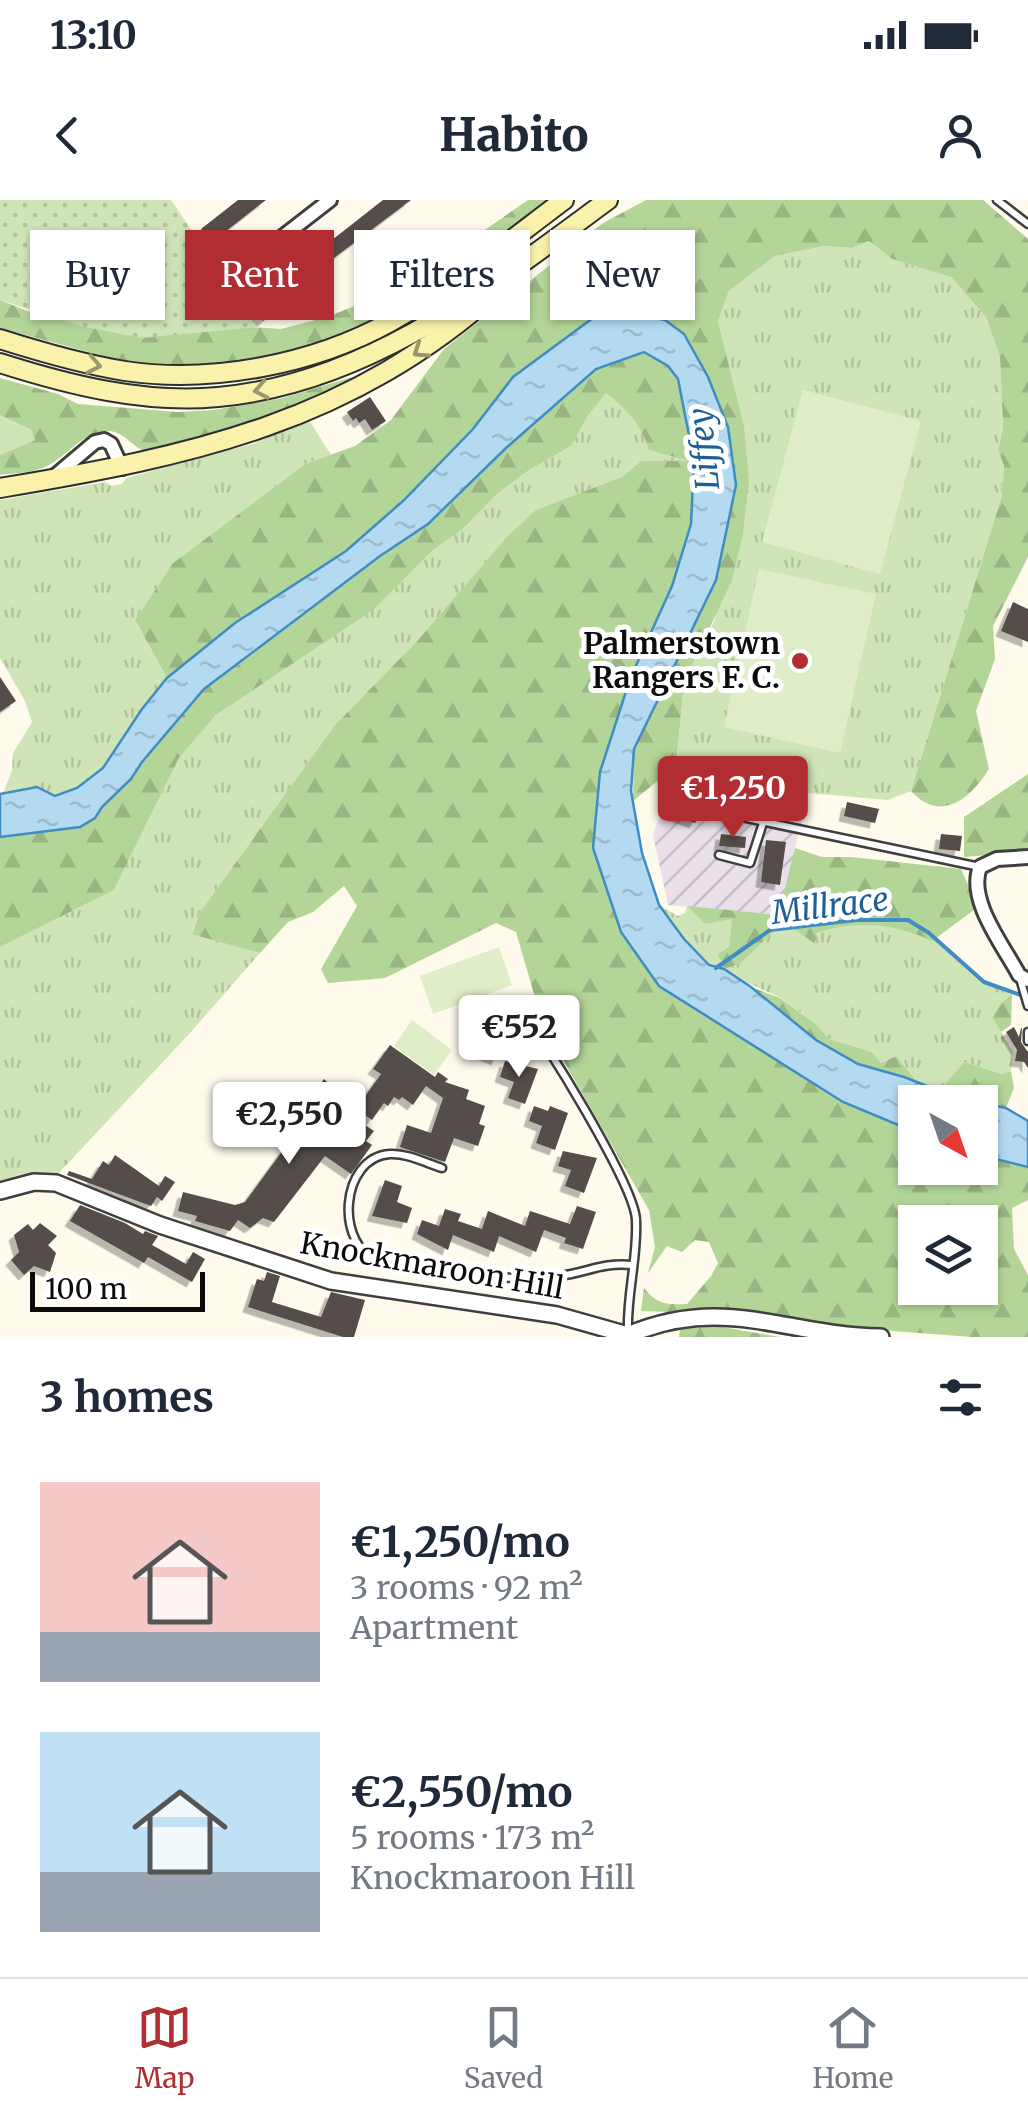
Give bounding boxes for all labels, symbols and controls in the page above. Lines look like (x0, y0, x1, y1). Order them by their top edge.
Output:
text: 13:10 (50, 12, 137, 59)
text: Habito (439, 107, 589, 163)
icon: back (40, 108, 95, 163)
icon: person (933, 108, 988, 163)
chip: Buy (30, 230, 165, 320)
chip: Rent (185, 230, 334, 320)
chip: Filters (354, 230, 530, 320)
chip: New (550, 230, 695, 320)
one-way arrow (412, 339, 431, 357)
one-way arrow (86, 354, 102, 375)
one-way arrow (252, 378, 269, 399)
water label: Liffey (680, 406, 728, 492)
place label: Palmerstown Rangers F. C. (583, 624, 780, 696)
marker: Palmerstown Rangers F. C. (789, 650, 811, 672)
pin: €1,250 (652, 756, 814, 841)
text: €1,250 (680, 768, 786, 808)
water label: Millrace (767, 879, 891, 933)
pin: €552 (460, 995, 578, 1080)
text: €552 (481, 1007, 557, 1047)
pin: €2,550 (208, 1082, 370, 1167)
north arrow (898, 1085, 998, 1185)
map controls (898, 1085, 998, 1305)
text: €2,550 (235, 1094, 343, 1134)
button: layers (898, 1205, 998, 1305)
street label: Knockmaroon Hill (297, 1223, 567, 1307)
scale bar (30, 1267, 205, 1312)
text: 100 m (45, 1271, 127, 1307)
icon: filters (933, 1370, 988, 1425)
text: 3 homes (40, 1371, 214, 1423)
text: €1,250/mo (350, 1516, 570, 1568)
icon: home (120, 1522, 240, 1642)
text: 3 rooms · 92 m² (350, 1568, 583, 1608)
text: Apartment (350, 1608, 518, 1648)
text: €2,550/mo (350, 1766, 573, 1818)
icon: home (120, 1772, 240, 1892)
text: 5 rooms · 173 m² (350, 1818, 594, 1858)
text: Knockmaroon Hill (350, 1858, 635, 1898)
tab: Map (135, 2000, 194, 2096)
tab: Saved (464, 2000, 543, 2096)
tab: Home (813, 2000, 893, 2096)

